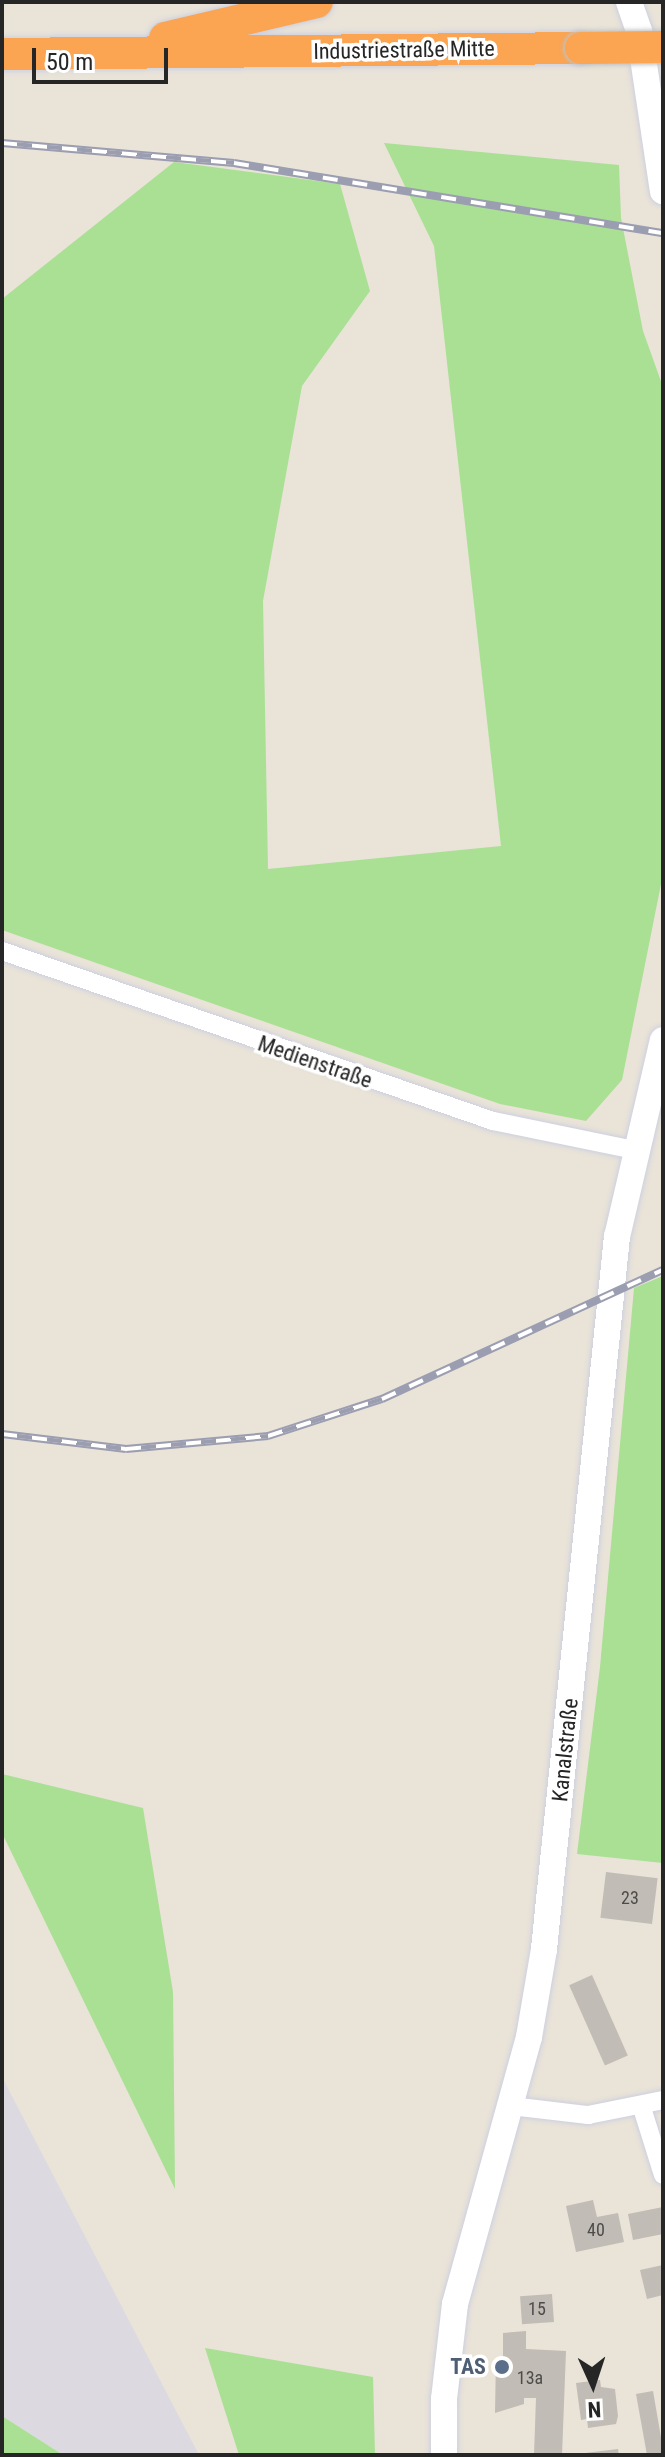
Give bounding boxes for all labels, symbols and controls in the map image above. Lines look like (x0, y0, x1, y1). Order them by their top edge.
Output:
scale bar (36, 32, 172, 82)
street label: Industriestraße Mitte (313, 35, 495, 65)
text: 50 m (46, 48, 93, 76)
street label: Medienstraße (254, 1030, 376, 1094)
street label: Kanalstraße (546, 1697, 584, 1803)
house number: 23 (621, 1887, 639, 1909)
house number: 40 (587, 2219, 605, 2241)
house number: 15 (528, 2298, 546, 2320)
north arrow (553, 2345, 633, 2425)
place label: TAS (450, 2354, 486, 2380)
marker: TAS (493, 2358, 511, 2376)
house number: 13a (517, 2367, 543, 2389)
text: N (587, 2397, 602, 2422)

